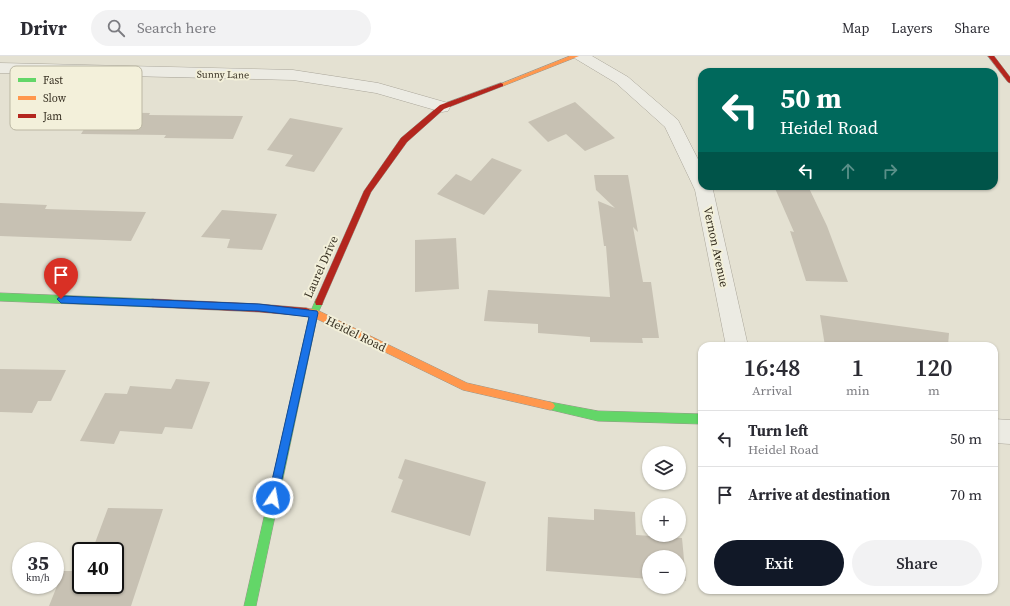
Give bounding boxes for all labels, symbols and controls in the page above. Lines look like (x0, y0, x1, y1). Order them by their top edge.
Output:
search box (91, 10, 371, 46)
text: Drivr (20, 15, 67, 41)
icon: search (105, 17, 127, 39)
text: Search here (137, 17, 216, 38)
text: Map (842, 18, 869, 38)
text: Layers (891, 18, 933, 38)
text: Share (955, 18, 990, 38)
legend (10, 66, 142, 130)
street label: Sunny Lane (197, 68, 249, 81)
text: Fast (43, 73, 63, 88)
text: 50 m (780, 79, 842, 117)
icon: left (714, 84, 766, 136)
text: Slow (43, 91, 67, 106)
text: Jam (42, 109, 62, 124)
text: Heidel Road (780, 115, 878, 140)
icon: left (795, 160, 817, 182)
icon: ahead (837, 160, 859, 182)
icon: right (879, 160, 901, 182)
street label: Vernon Avenue (700, 205, 732, 289)
street label: Laurel Drive (300, 233, 342, 301)
pin (44, 258, 78, 299)
icon: arrive (50, 264, 72, 286)
street label: Heidel Road (323, 313, 389, 356)
text: 16:48 (743, 351, 801, 384)
text: 1 (852, 351, 864, 384)
text: 120 (915, 351, 953, 384)
text: Arrival (752, 382, 792, 399)
text: min (846, 382, 870, 399)
text: m (928, 382, 940, 399)
text: Turn left (748, 420, 808, 441)
icon: left (714, 428, 736, 450)
text: 50 m (950, 428, 982, 449)
text: Heidel Road (748, 441, 819, 458)
map controls (642, 446, 686, 594)
button: layers (642, 446, 686, 490)
position arrow (252, 477, 294, 519)
icon: arrive (714, 484, 736, 506)
text: Arrive at destination (748, 484, 890, 505)
text: 70 m (950, 484, 982, 505)
button: + (642, 498, 686, 542)
button: Exit (714, 540, 844, 586)
button: Share (852, 540, 982, 586)
speed limit sign: 40 (72, 542, 124, 594)
text: 35 (27, 549, 49, 577)
button: − (642, 550, 686, 594)
text: km/h (26, 571, 50, 584)

